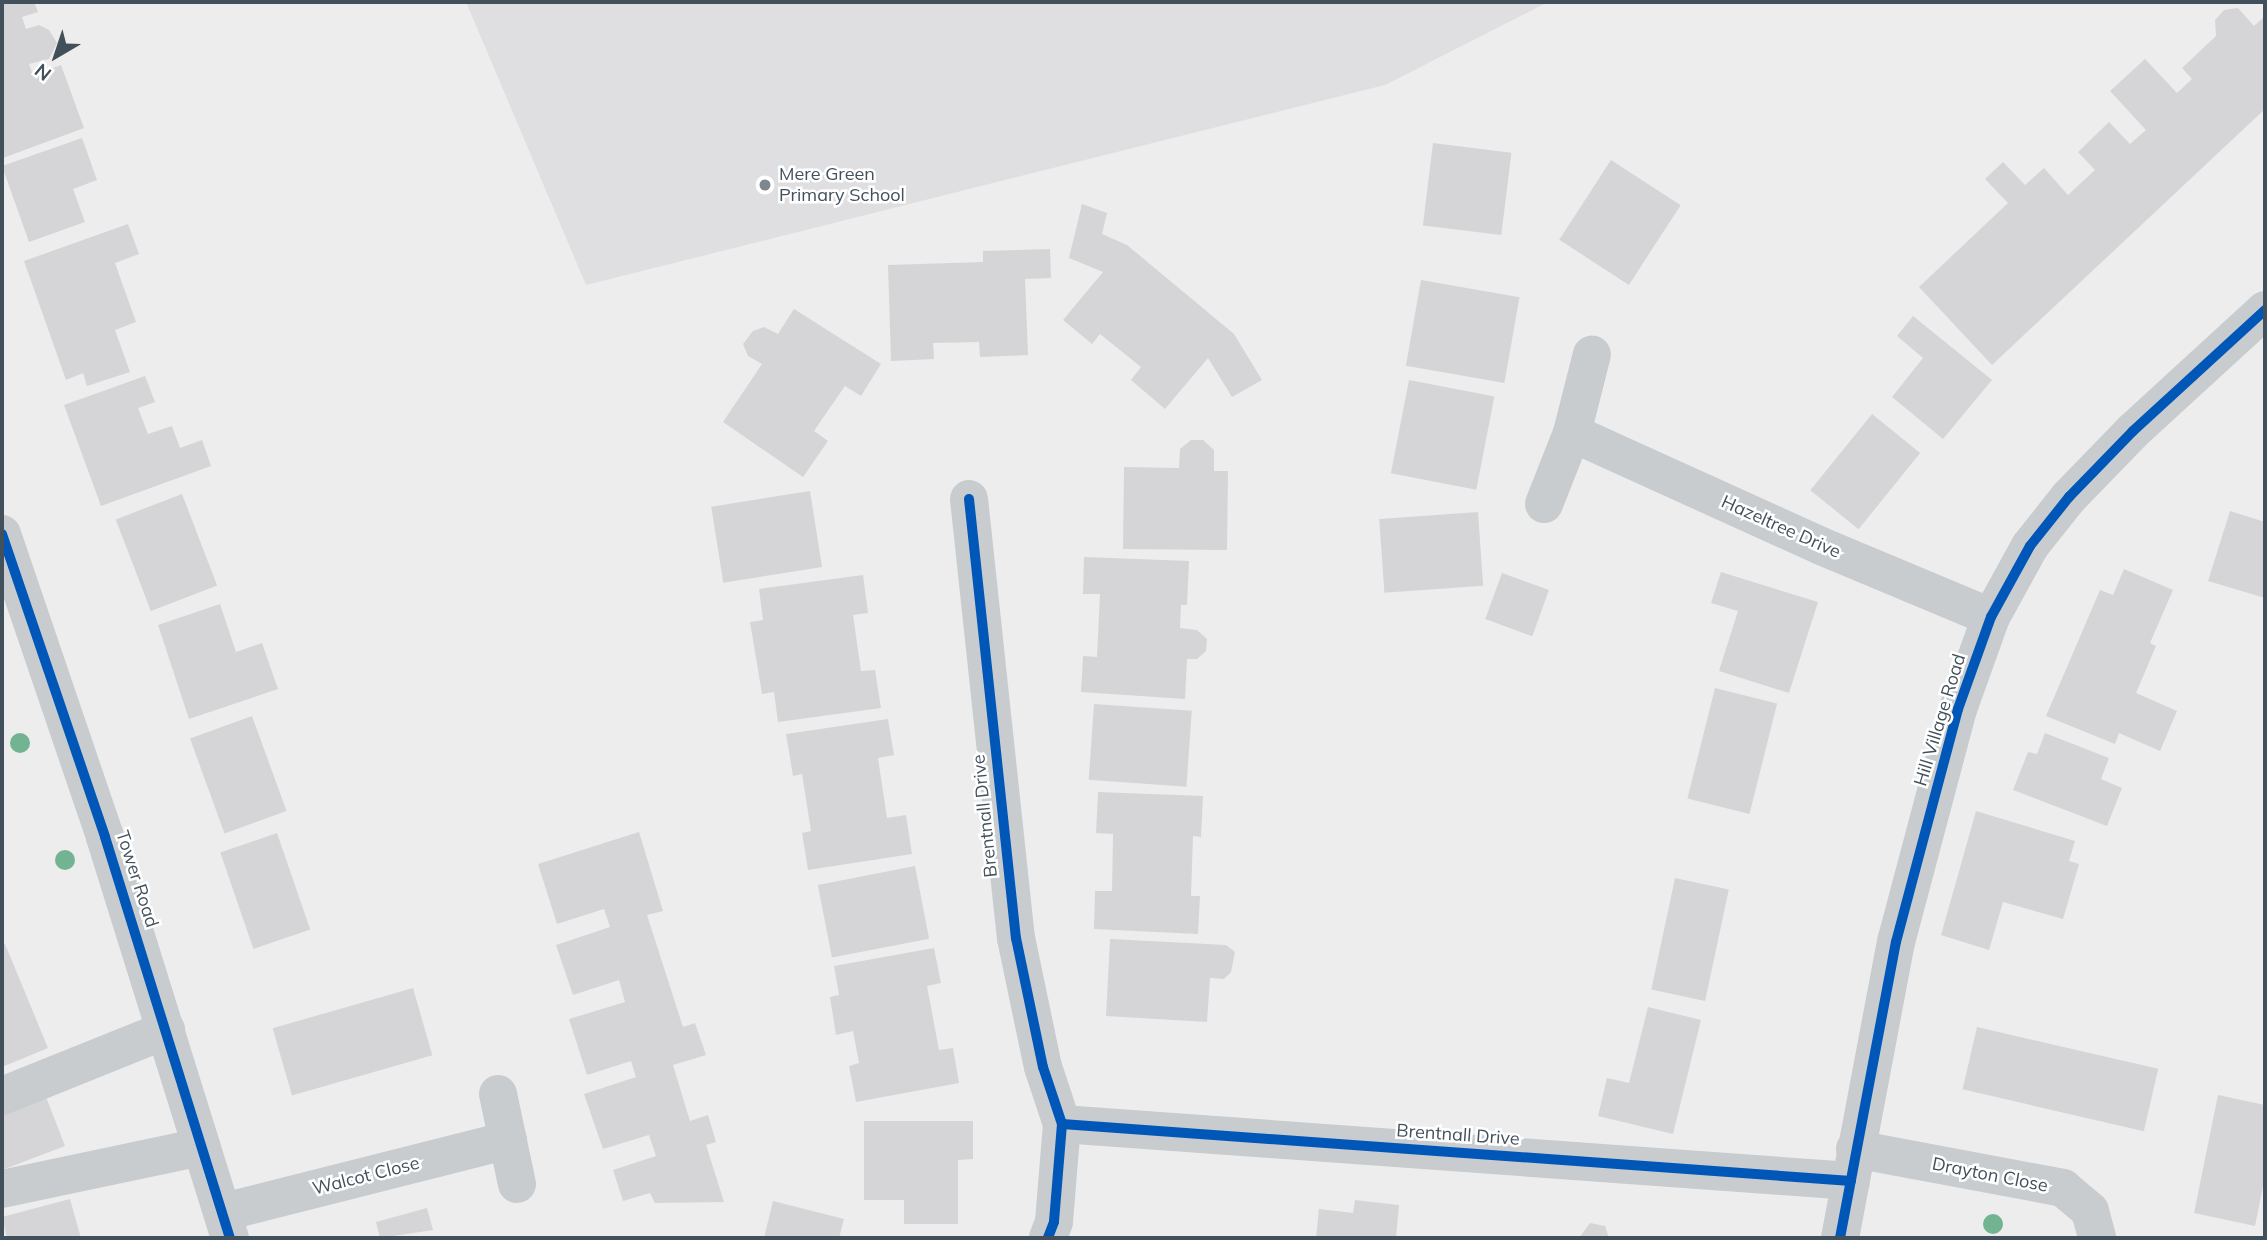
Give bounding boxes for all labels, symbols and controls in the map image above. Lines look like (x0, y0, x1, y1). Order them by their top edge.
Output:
north arrow (21, 21, 91, 91)
text: N (30, 58, 56, 86)
place label: Mere Green Primary School (779, 164, 905, 206)
marker: Mere Green Primary School (757, 177, 773, 193)
street label: Hazeltree Drive (1718, 491, 1844, 563)
street label: Hill Village Road (1910, 651, 1970, 789)
street label: Brentnall Drive (968, 754, 1002, 878)
street label: Tower Road (111, 828, 163, 930)
street label: Brentnall Drive (1396, 1120, 1520, 1150)
street label: Walcot Close (310, 1152, 422, 1200)
street label: Drayton Close (1930, 1153, 2050, 1197)

